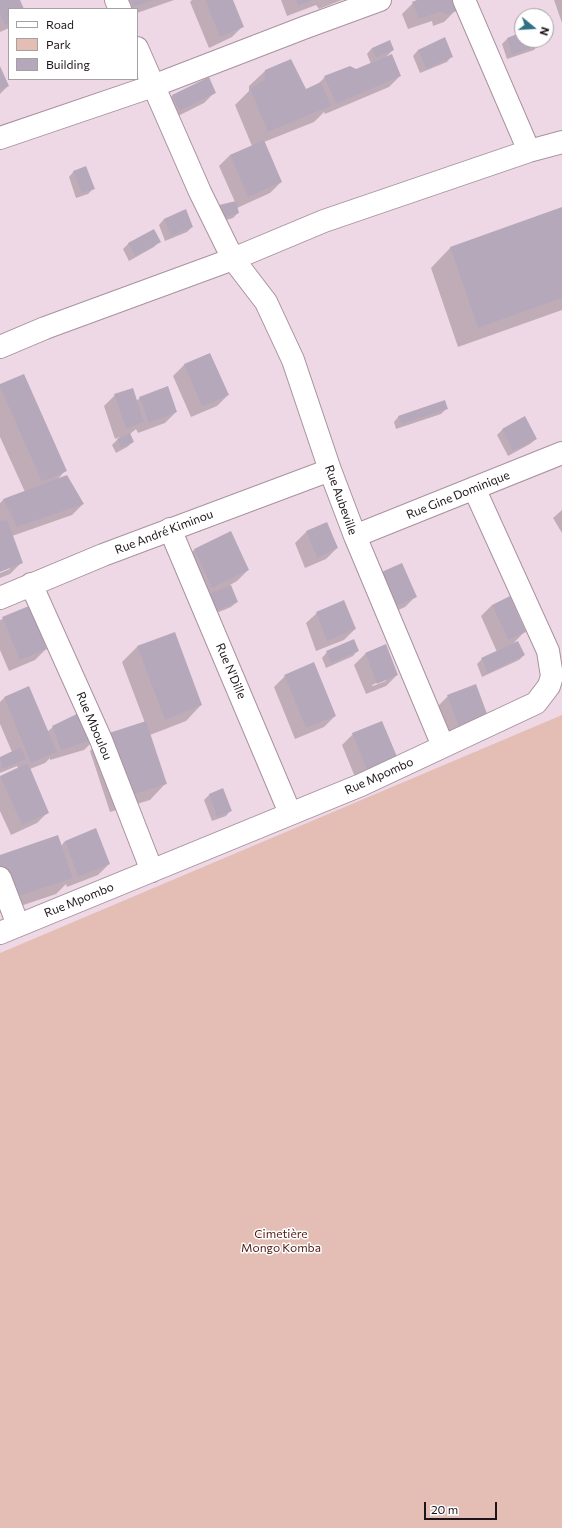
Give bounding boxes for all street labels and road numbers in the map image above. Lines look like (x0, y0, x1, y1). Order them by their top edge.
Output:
street label: Rue Aubeville (322, 463, 360, 537)
street label: Rue Gine Dominique (404, 468, 512, 522)
street label: Rue André Kiminou (113, 507, 215, 557)
street label: Rue N'Dille (213, 641, 249, 701)
street label: Rue Mboulou (73, 690, 115, 762)
street label: Rue Mpombo (342, 754, 416, 798)
street label: Rue Mpombo (42, 880, 116, 920)

